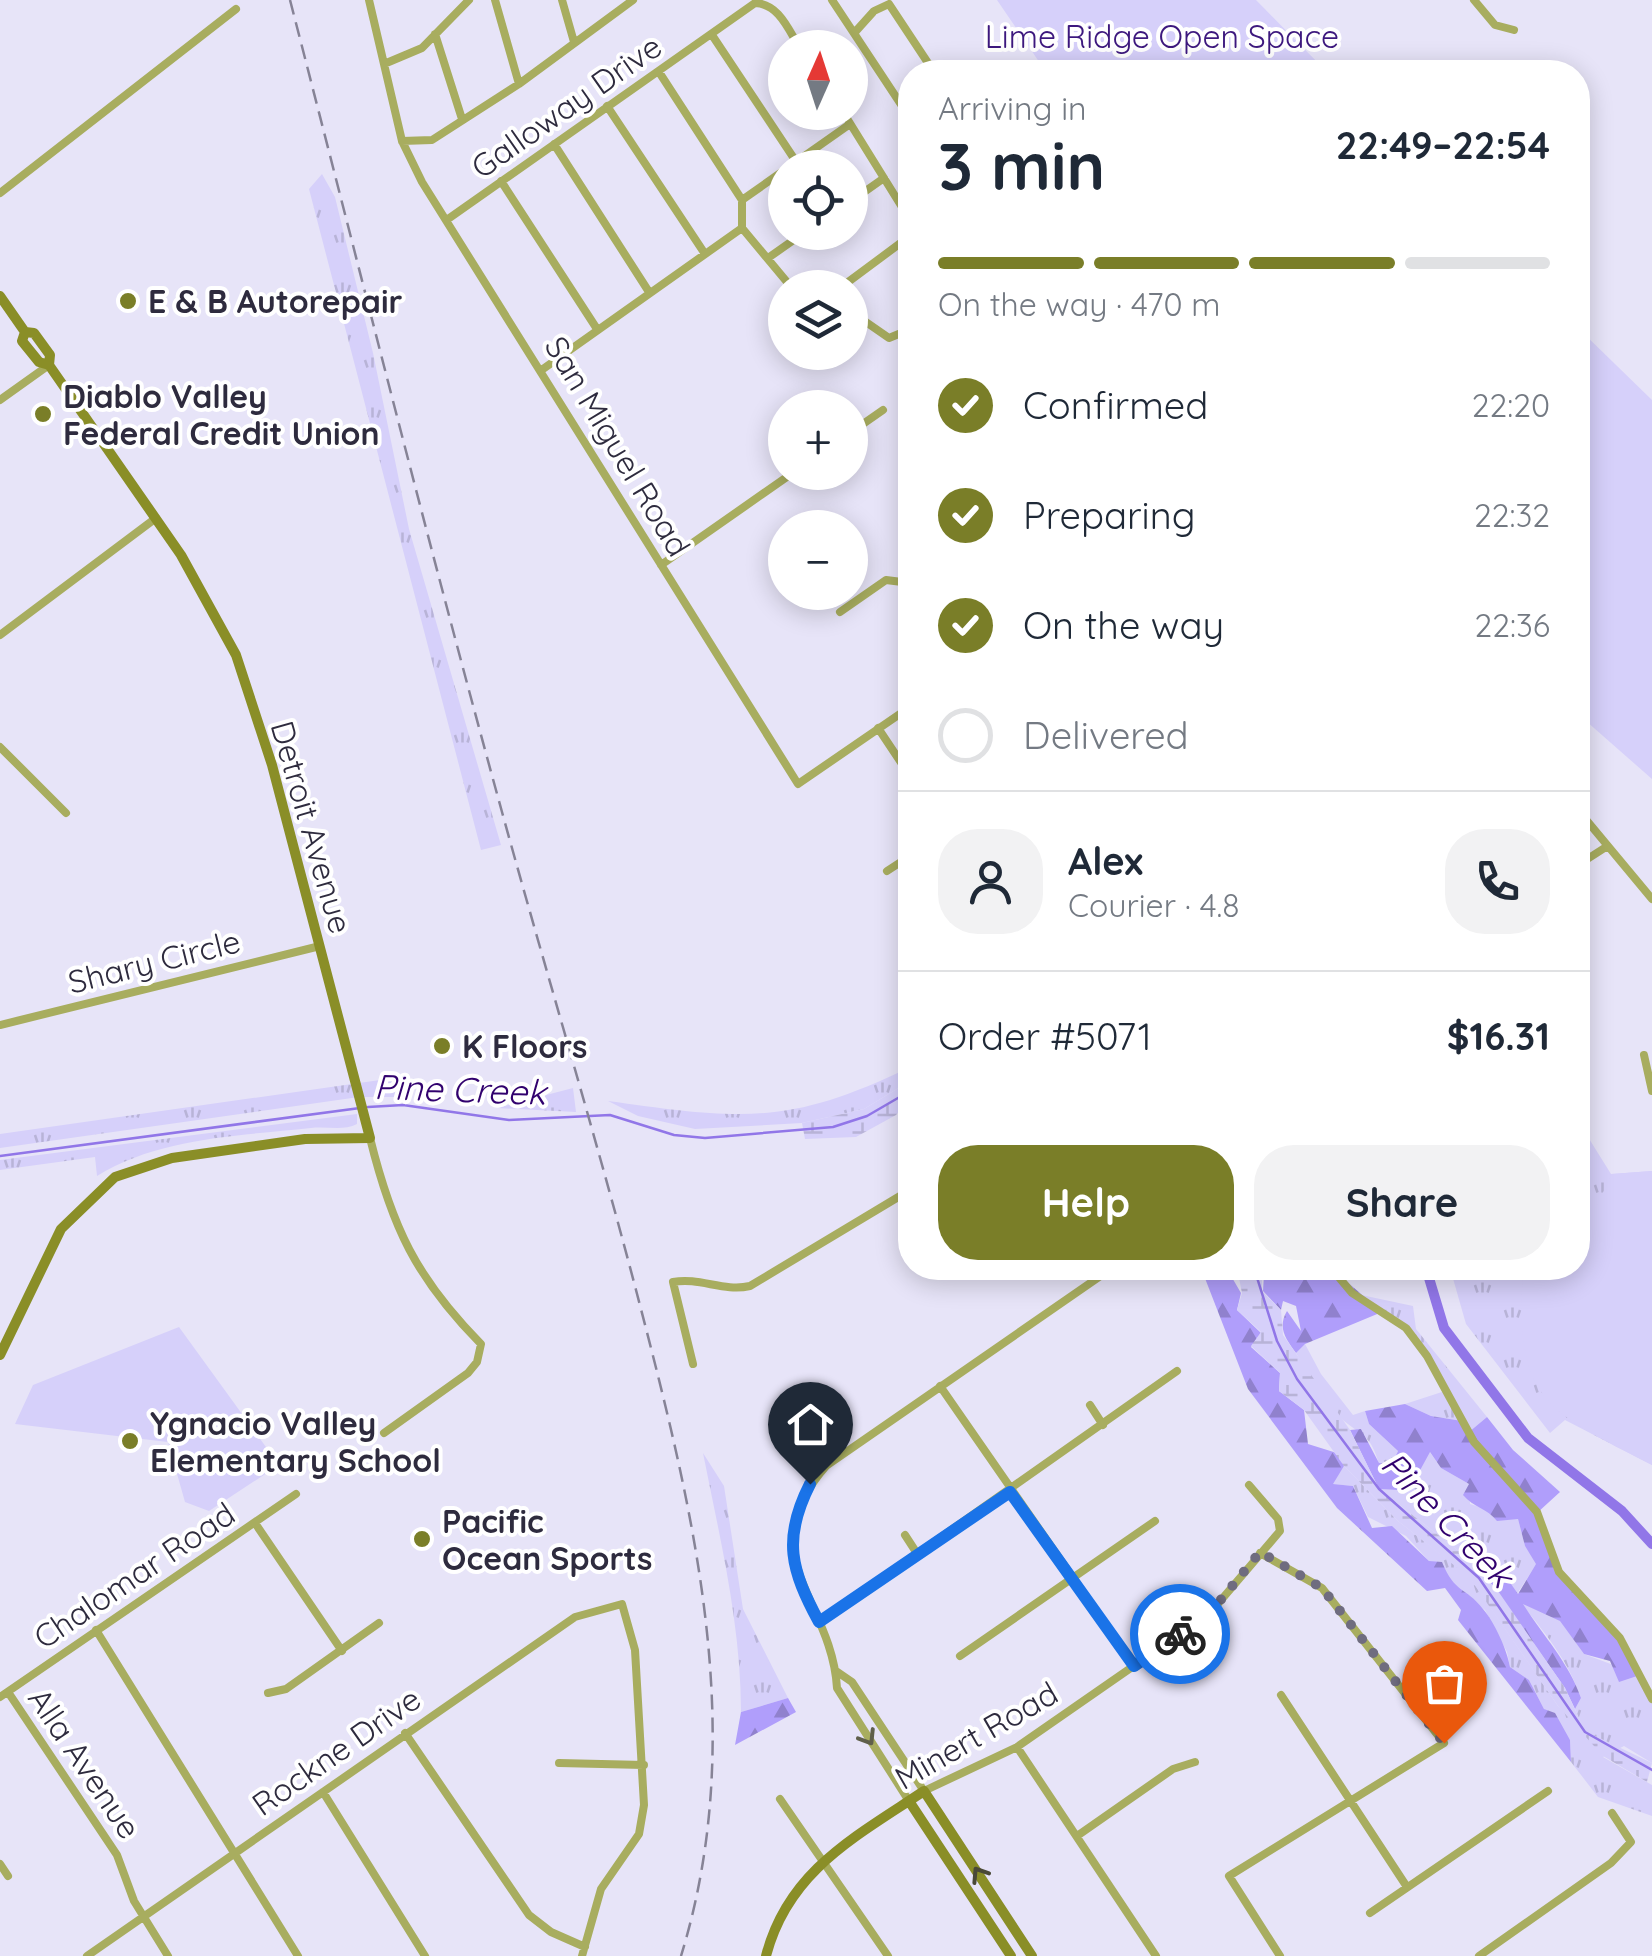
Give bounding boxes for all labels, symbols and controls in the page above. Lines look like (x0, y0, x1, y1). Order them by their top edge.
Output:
park label: Lime Ridge Open Space (985, 16, 1339, 56)
street label: Galloway Drive (463, 26, 669, 186)
north arrow (768, 30, 868, 130)
map controls (768, 30, 868, 610)
text: Arriving in (938, 88, 1087, 128)
text: 22:49–22:54 (1336, 121, 1550, 169)
text: 3 min (938, 125, 1105, 206)
button: locate (768, 150, 868, 250)
button: layers (768, 270, 868, 370)
place label: E & B Autorepair (148, 281, 402, 321)
text: On the way · 470 m (938, 284, 1220, 324)
marker: E & B Autorepair (117, 290, 139, 312)
street label: San Miguel Road (537, 329, 699, 563)
place label: Diablo Valley Federal Credit Union (63, 376, 380, 453)
icon: check (938, 378, 993, 433)
text: Confirmed (1023, 381, 1208, 429)
text: 22:20 (1472, 385, 1550, 425)
button: + (768, 390, 868, 490)
marker: Diablo Valley Federal Credit Union (32, 403, 54, 425)
icon: check (938, 488, 993, 543)
text: Preparing (1023, 491, 1195, 539)
text: 22:32 (1474, 495, 1550, 535)
button: − (768, 510, 868, 610)
icon: check (938, 598, 993, 653)
text: On the way (1023, 601, 1224, 649)
text: 22:36 (1475, 605, 1550, 645)
text: Delivered (1023, 711, 1189, 759)
street label: Detroit Avenue (263, 716, 361, 938)
button: person (938, 829, 1043, 934)
button: phone (1445, 829, 1550, 934)
text: Alex (1068, 837, 1143, 885)
text: Courier · 4.8 (1068, 885, 1240, 925)
street label: Shary Circle (64, 920, 244, 1002)
text: Order #5071 (938, 1012, 1152, 1060)
text: $16.31 (1447, 1012, 1550, 1060)
place label: K Floors (462, 1026, 587, 1066)
marker: K Floors (431, 1035, 453, 1057)
water label: Pine Creek (373, 1064, 550, 1114)
button: Help (938, 1145, 1234, 1260)
button: Share (1254, 1145, 1550, 1260)
pin (768, 1382, 853, 1485)
icon: home (783, 1397, 838, 1452)
place label: Ygnacio Valley Elementary School (150, 1403, 441, 1480)
marker: Ygnacio Valley Elementary School (119, 1430, 141, 1452)
water label: Pine Creek (1373, 1442, 1526, 1598)
street label: Chalomar Road (26, 1493, 242, 1657)
place label: Pacific Ocean Sports (442, 1501, 653, 1578)
marker: Pacific Ocean Sports (411, 1528, 433, 1550)
courier (1130, 1584, 1230, 1684)
icon: bike (1153, 1607, 1208, 1662)
pin (1402, 1641, 1487, 1744)
icon: bag (1417, 1656, 1472, 1711)
street label: Minert Road (888, 1672, 1064, 1798)
street label: Rockne Drive (244, 1678, 428, 1824)
street label: Alla Avenue (20, 1680, 150, 1846)
one-way arrow (856, 1727, 875, 1745)
one-way arrow (972, 1867, 991, 1885)

